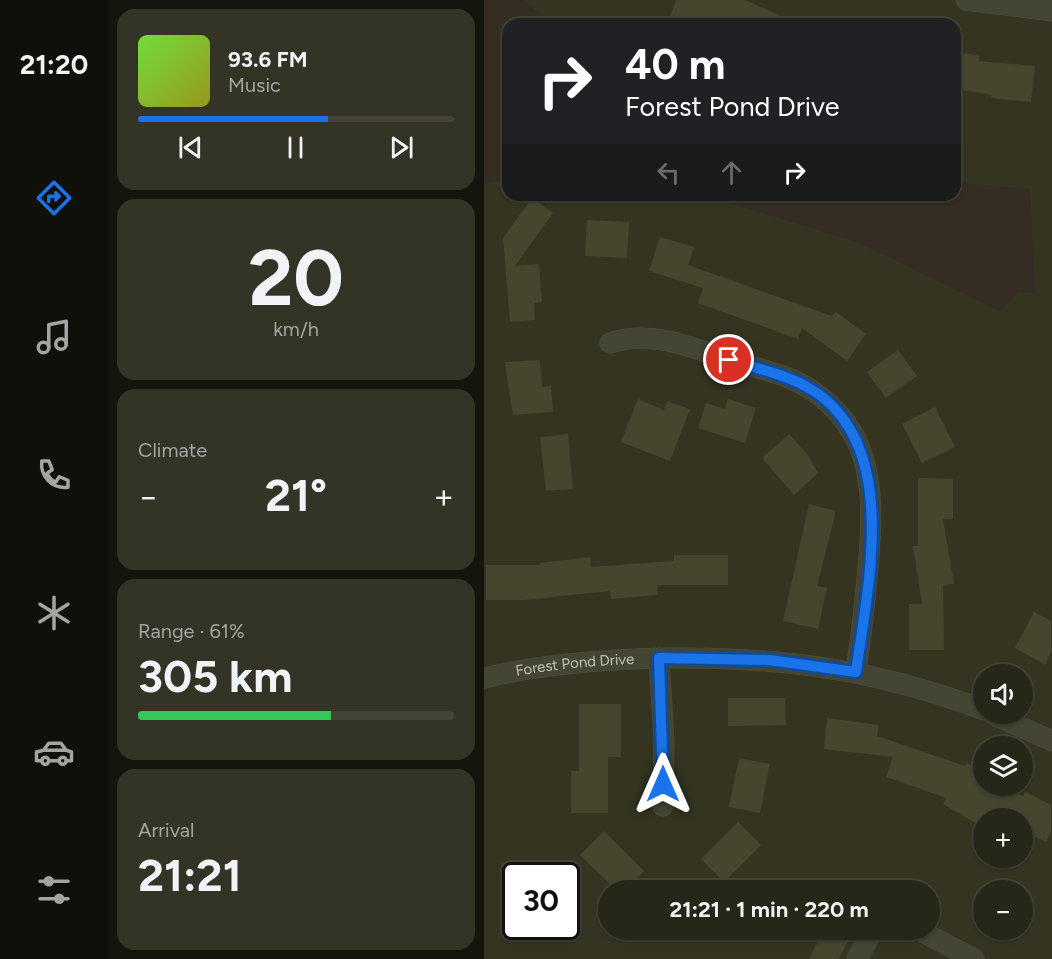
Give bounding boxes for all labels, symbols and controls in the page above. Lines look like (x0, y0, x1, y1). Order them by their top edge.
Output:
text: 40 m (625, 39, 725, 90)
icon: right (526, 42, 604, 120)
text: 93.6 FM (228, 46, 308, 73)
text: 21:20 (20, 48, 88, 81)
text: Music (228, 73, 281, 97)
text: Forest Pond Drive (625, 90, 840, 123)
icon: previous (174, 131, 207, 164)
icon: pause (279, 131, 312, 164)
icon: next (385, 131, 418, 164)
icon: left (652, 156, 685, 189)
icon: ahead (715, 156, 748, 189)
icon: right (778, 156, 811, 189)
icon: directions (33, 177, 75, 219)
text: 20 (248, 231, 344, 325)
icon: music (33, 316, 75, 358)
text: km/h (273, 317, 319, 341)
pin (703, 334, 754, 385)
icon: arrive (712, 343, 745, 376)
text: Climate (138, 438, 207, 462)
icon: phone (33, 454, 75, 496)
text: 21° (265, 468, 327, 522)
text: − (138, 477, 159, 516)
text: + (433, 477, 454, 516)
icon: climate (33, 592, 75, 634)
text: Range · 61% (138, 619, 245, 643)
text: 305 km (138, 649, 293, 703)
street label: Forest Pond Drive (514, 650, 635, 680)
map controls (973, 664, 1033, 940)
button: sound (973, 664, 1033, 724)
icon: car (33, 731, 75, 773)
button: layers (973, 736, 1033, 796)
position arrow (631, 752, 695, 816)
button: + (973, 808, 1033, 868)
text: Arrival (138, 818, 194, 842)
text: 21:21 (138, 848, 242, 902)
speed limit sign: 30 (502, 862, 580, 940)
icon: filters (33, 869, 75, 911)
button: − (973, 880, 1033, 940)
text: 21:21 · 1 min · 220 m (669, 896, 869, 923)

